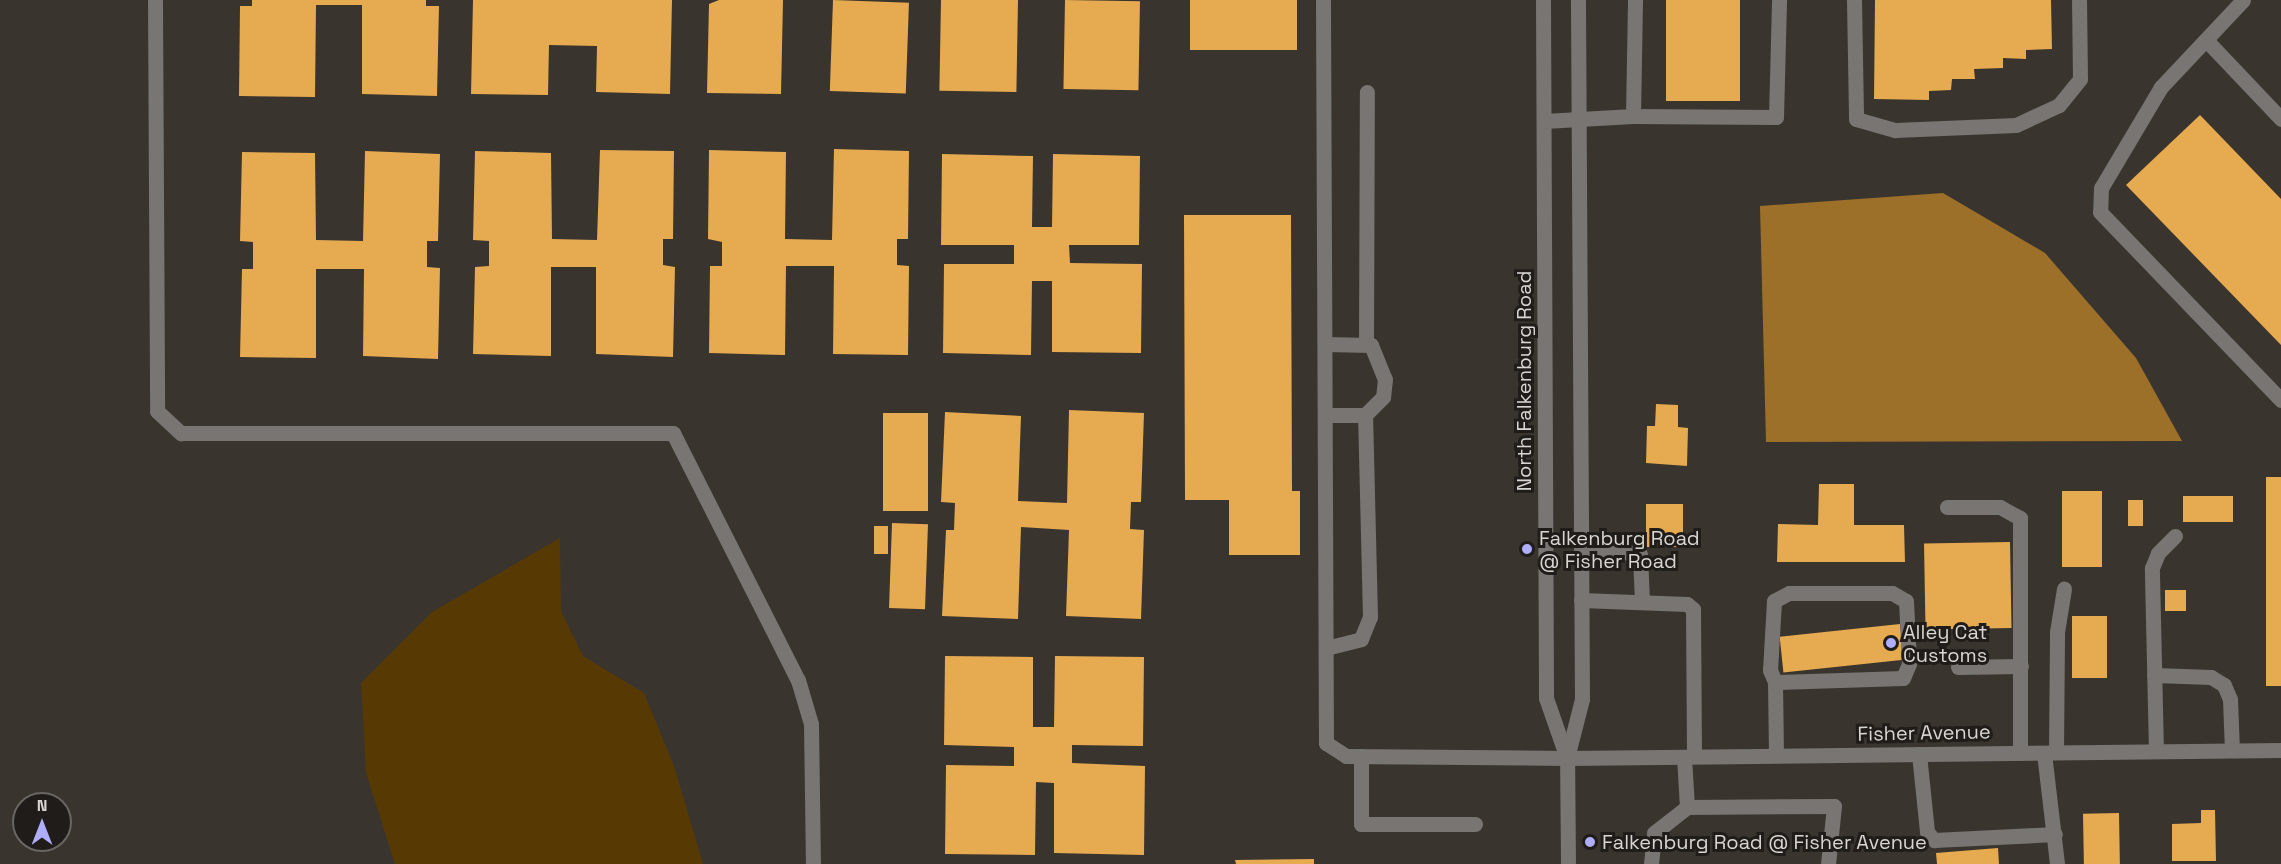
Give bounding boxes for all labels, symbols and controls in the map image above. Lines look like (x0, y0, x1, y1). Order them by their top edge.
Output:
street label: North Falkenburg Road (1512, 271, 1536, 491)
place label: Falkenburg Road @ Fisher Road (1539, 526, 1700, 573)
marker: Falkenburg Road @ Fisher Road (1520, 542, 1534, 556)
place label: Alley Cat Customs (1903, 620, 1988, 667)
marker: Alley Cat Customs (1884, 636, 1898, 650)
street label: Fisher Avenue (1857, 720, 1991, 746)
north arrow (12, 792, 72, 852)
text: N (37, 795, 47, 816)
place label: Falkenburg Road @ Fisher Avenue (1602, 830, 1927, 854)
marker: Falkenburg Road @ Fisher Avenue (1583, 835, 1597, 849)

